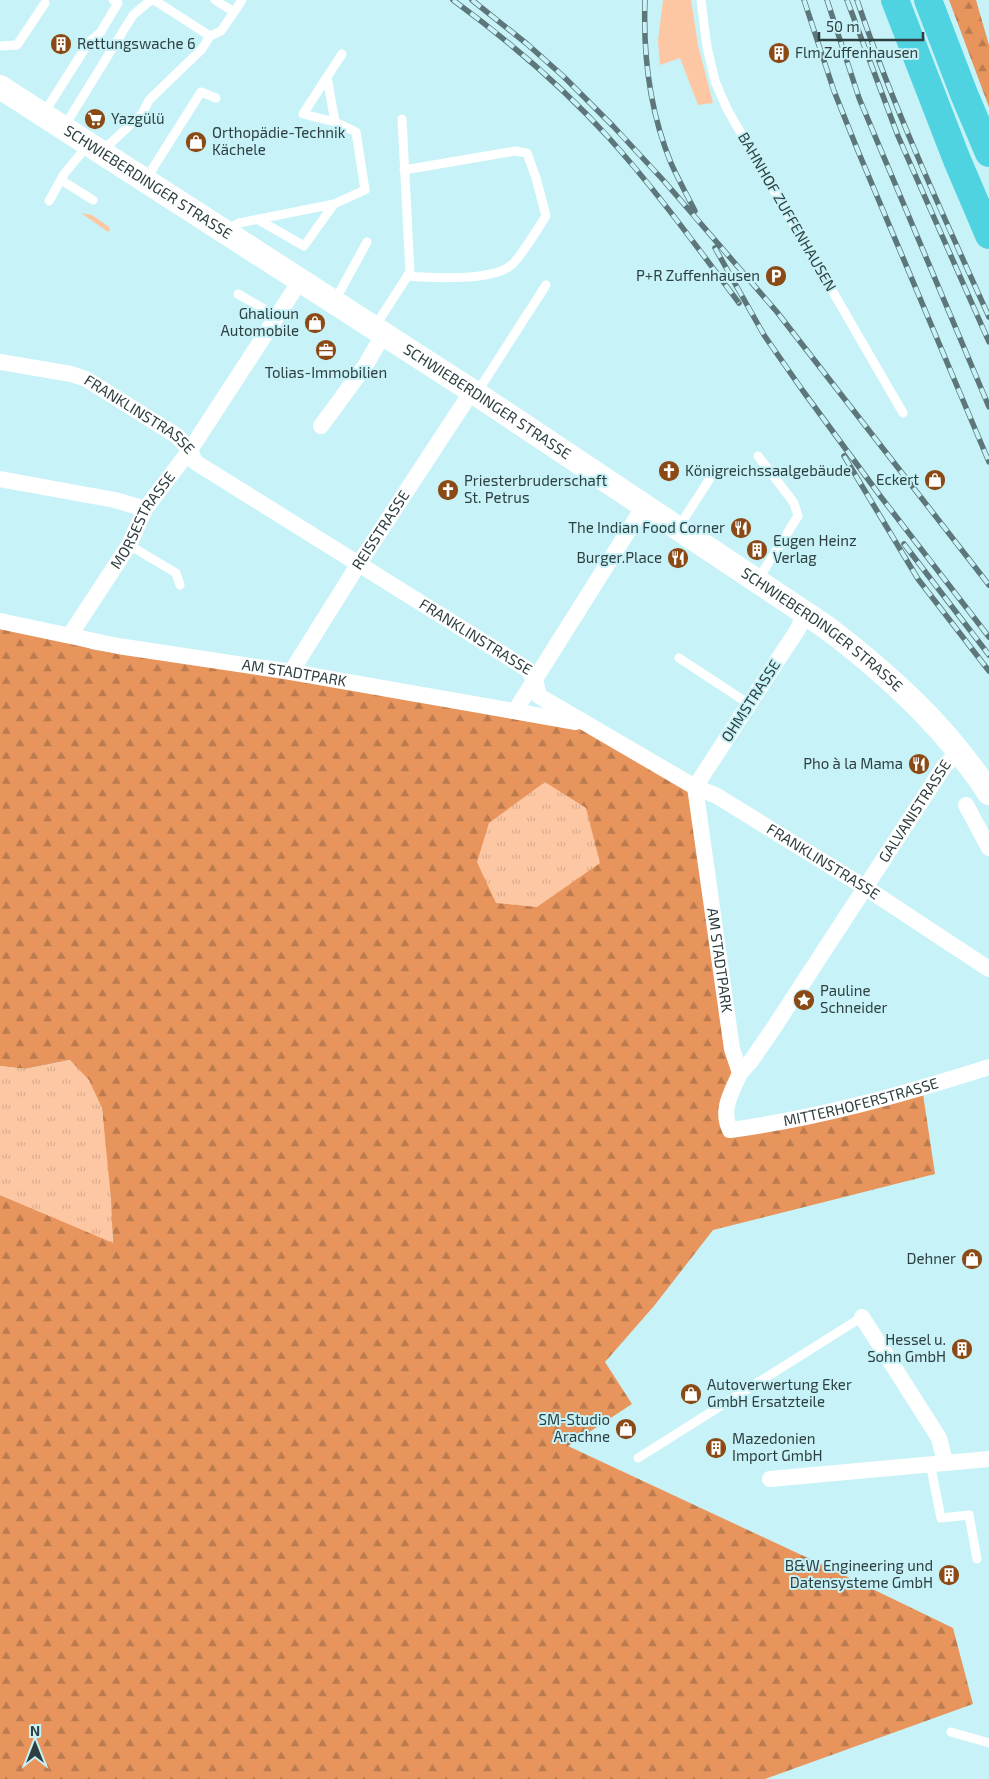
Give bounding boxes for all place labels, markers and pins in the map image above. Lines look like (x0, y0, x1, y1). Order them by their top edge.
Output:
building icon: Rettungswache 6 (49, 32, 73, 56)
place label: Rettungswache 6 (77, 34, 196, 52)
building icon: Flm Zuffenhausen (767, 41, 791, 65)
place label: Flm Zuffenhausen (795, 43, 918, 61)
supermarket icon: Yazgülü (83, 107, 107, 131)
place label: Yazgülü (111, 109, 165, 127)
place label: Orthopädie-Technik Kächele (212, 123, 346, 158)
shop icon: Orthopädie-Technik Kächele (184, 130, 208, 154)
parking icon: P+R Zuffenhausen (764, 264, 788, 288)
place label: P+R Zuffenhausen (636, 266, 760, 284)
place label: Ghalioun Automobile (220, 304, 299, 339)
shop icon: Ghalioun Automobile (303, 311, 327, 335)
office icon: Tolias-Immobilien (314, 338, 338, 362)
place label: Tolias-Immobilien (265, 363, 387, 381)
church icon: Königreichssaalgebäude (657, 459, 681, 483)
place label: Königreichssaalgebäude (685, 461, 851, 479)
shop icon: Eckert (923, 468, 947, 492)
place label: Eckert (876, 470, 919, 488)
place label: Priesterbruderschaft St. Petrus (464, 471, 607, 506)
church icon: Priesterbruderschaft St. Petrus (436, 478, 460, 502)
restaurant icon: The Indian Food Corner (729, 516, 753, 540)
place label: The Indian Food Corner (568, 518, 725, 536)
place label: Eugen Heinz Verlag (773, 531, 857, 566)
building icon: Eugen Heinz Verlag (745, 538, 769, 562)
restaurant icon: Burger.Place (666, 546, 690, 570)
place label: Burger.Place (576, 548, 662, 566)
restaurant icon: Pho à la Mama (907, 752, 931, 776)
place label: Pho à la Mama (803, 754, 903, 772)
place label: Pauline Schneider (820, 981, 888, 1016)
place icon: Pauline Schneider (792, 988, 816, 1012)
shop icon: Dehner (960, 1247, 984, 1271)
place label: Dehner (906, 1249, 956, 1267)
place label: Hessel u. Sohn GmbH (867, 1330, 946, 1365)
building icon: Hessel u. Sohn GmbH (950, 1337, 974, 1361)
place label: Autoverwertung Eker GmbH Ersatzteile (707, 1375, 852, 1410)
shop icon: Autoverwertung Eker GmbH Ersatzteile (679, 1382, 703, 1406)
place label: SM-Studio Arachne (539, 1410, 610, 1445)
shop icon: SM-Studio Arachne (614, 1417, 638, 1441)
place label: Mazedonien Import GmbH (732, 1429, 823, 1464)
building icon: Mazedonien Import GmbH (704, 1436, 728, 1460)
place label: B&W Engineering und Datensysteme GmbH (785, 1556, 933, 1591)
building icon: B&W Engineering und Datensysteme GmbH (937, 1563, 961, 1587)

